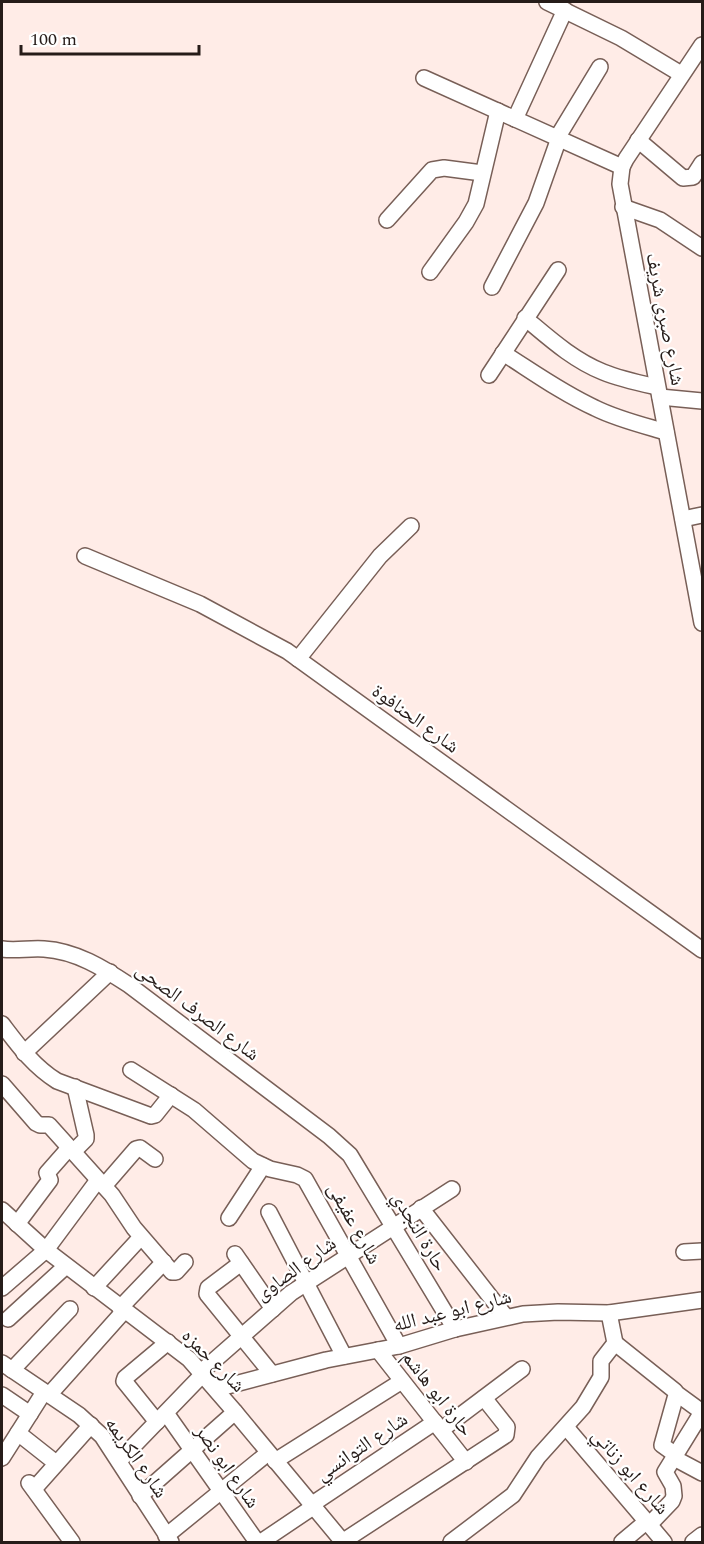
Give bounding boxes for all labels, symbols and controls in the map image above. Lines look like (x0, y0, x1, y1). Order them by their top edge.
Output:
scale bar (21, 18, 200, 56)
text: 100 m (30, 26, 77, 53)
street label: شارع صبرى شريف (637, 250, 693, 388)
street label: شارع الحنافوة (365, 677, 466, 761)
street label: شارع الصرف الصحى (129, 955, 266, 1069)
street label: شارع عفيفى (319, 1177, 389, 1270)
street label: حارة النجدي (383, 1186, 455, 1278)
street label: شارع الصاوى (249, 1229, 343, 1309)
street label: شارع ابو عبد الله (390, 1282, 515, 1340)
street label: شارع حمزه (174, 1322, 252, 1400)
street label: حارة ابو هاشم (394, 1344, 481, 1443)
street label: شارع التوانسي (309, 1405, 414, 1489)
street label: شارع الكريمه (97, 1411, 175, 1504)
street label: شارع ابو نصر (187, 1418, 267, 1515)
street label: شارع ابو زناتي (584, 1422, 677, 1522)

